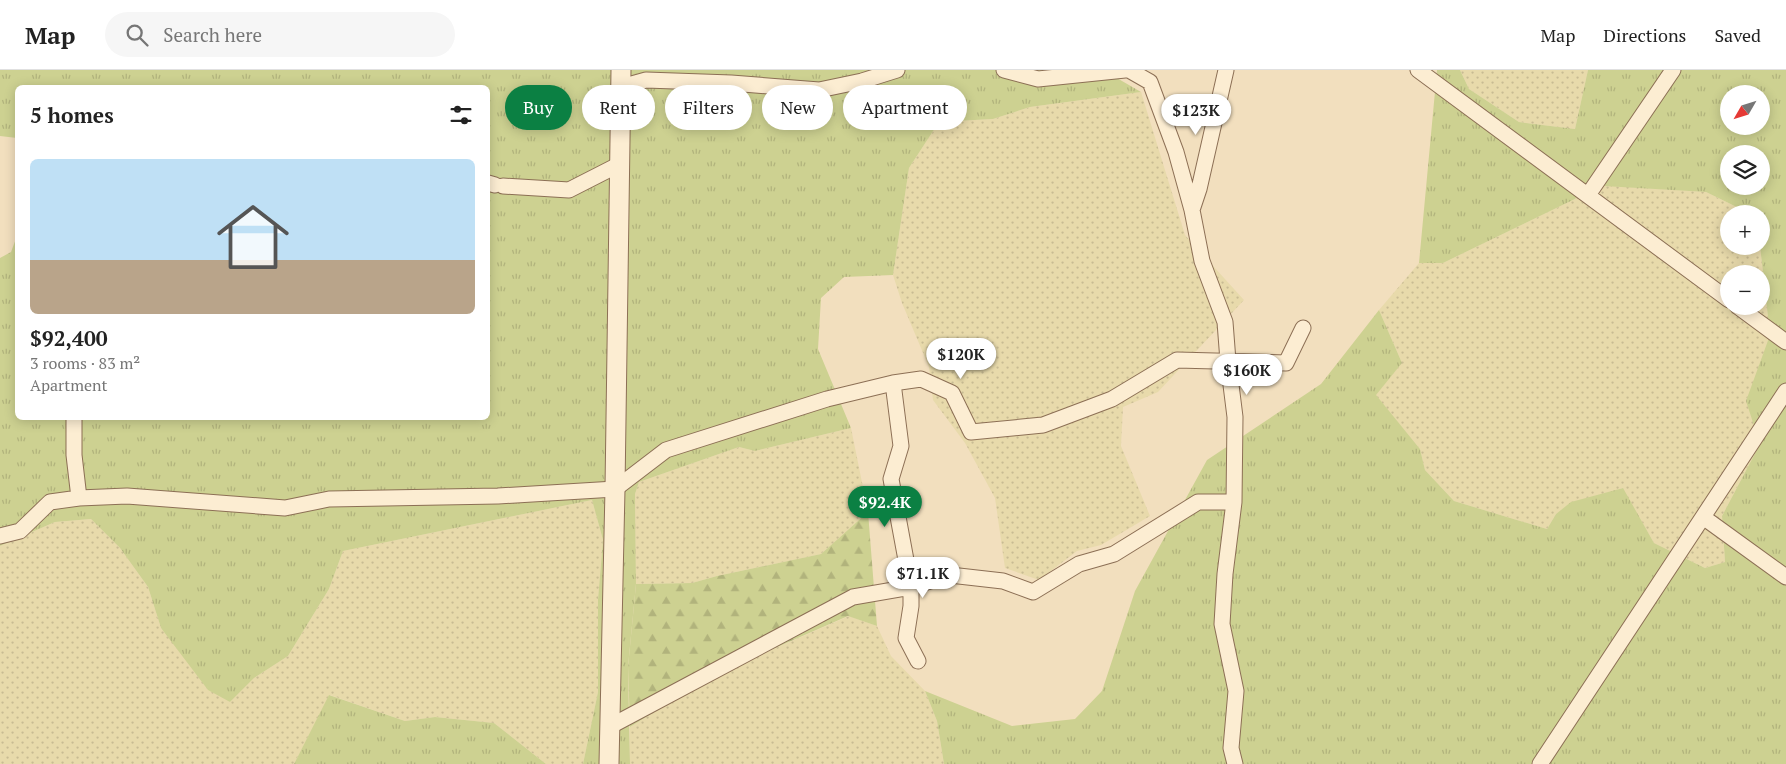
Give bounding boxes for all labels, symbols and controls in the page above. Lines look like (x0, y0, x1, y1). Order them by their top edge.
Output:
search box (105, 12, 455, 57)
text: Map (25, 19, 75, 51)
icon: search (123, 21, 151, 49)
text: Search here (163, 22, 262, 47)
text: Map (1540, 23, 1575, 47)
text: Directions (1603, 23, 1686, 47)
text: Saved (1714, 23, 1761, 47)
chip: Buy (505, 85, 572, 130)
chip: Rent (582, 85, 655, 130)
chip: Filters (665, 85, 752, 130)
chip: New (762, 85, 833, 130)
chip: Apartment (843, 85, 967, 130)
north arrow (1720, 85, 1770, 135)
map controls (1720, 85, 1770, 315)
pin: $123K (1161, 93, 1231, 136)
text: $123K (1172, 99, 1220, 121)
text: 5 homes (30, 101, 114, 129)
icon: filters (447, 101, 475, 129)
button: layers (1720, 145, 1770, 195)
icon: home (208, 192, 298, 282)
button: + (1720, 205, 1770, 255)
button: − (1720, 265, 1770, 315)
text: $92,400 (30, 324, 108, 352)
pin: $120K (926, 338, 996, 380)
text: $120K (937, 343, 985, 365)
text: 3 rooms · 83 m² (30, 352, 140, 374)
pin: $160K (1212, 354, 1282, 396)
text: $160K (1223, 359, 1271, 381)
text: Apartment (30, 374, 107, 396)
pin: $92.4K (844, 486, 926, 528)
text: $92.4K (859, 491, 911, 513)
pin: $71.1K (882, 556, 964, 599)
text: $71.1K (897, 562, 949, 584)

